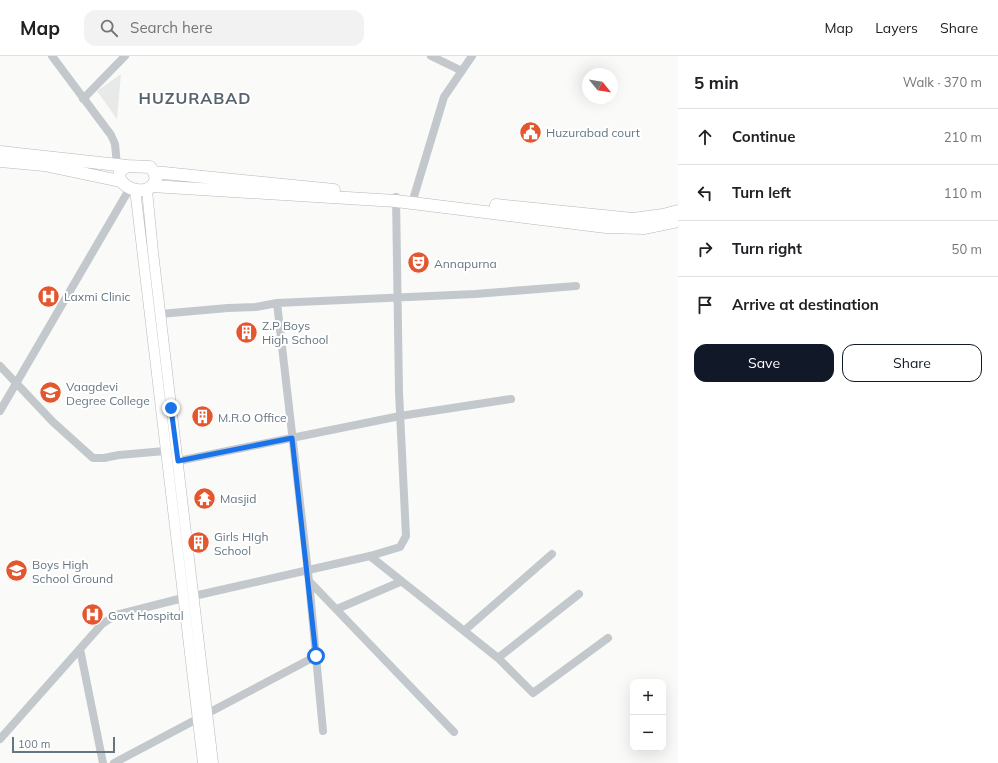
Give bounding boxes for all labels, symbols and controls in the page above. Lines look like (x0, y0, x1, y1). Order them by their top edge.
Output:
search box (84, 10, 364, 46)
text: Map (20, 16, 60, 40)
icon: search (98, 17, 120, 39)
text: Search here (130, 18, 213, 37)
text: Map (824, 19, 853, 37)
text: Layers (875, 19, 918, 37)
text: Share (940, 19, 978, 37)
north arrow (582, 68, 618, 104)
text: 5 min (694, 72, 739, 93)
text: Walk · 370 m (903, 74, 982, 90)
district label: HUZURABAD (139, 88, 251, 108)
public building icon: Huzurabad court (517, 119, 543, 145)
place label: Huzurabad court (546, 125, 640, 140)
icon: ahead (694, 126, 716, 148)
text: Continue (732, 127, 795, 146)
text: 210 m (944, 129, 982, 145)
icon: left (694, 182, 716, 204)
text: Turn left (732, 183, 791, 202)
text: 110 m (944, 185, 982, 201)
icon: right (694, 238, 716, 260)
text: Turn right (732, 239, 802, 258)
text: 50 m (952, 241, 982, 257)
theatre icon: Annapurna (406, 250, 432, 276)
place label: Annapurna (434, 256, 497, 271)
hospital icon: Laxmi Clinic (35, 283, 61, 309)
place label: Laxmi Clinic (64, 289, 130, 304)
icon: arrive (694, 294, 716, 316)
text: Arrive at destination (732, 295, 879, 314)
place label: Z.P Boys High School (262, 318, 328, 347)
building icon: Z.P Boys High School (234, 319, 260, 345)
button: Save (694, 344, 834, 382)
button: Share (842, 344, 982, 382)
place label: Vaagdevi Degree College (66, 379, 150, 408)
school or university icon: Vaagdevi Degree College (38, 380, 64, 406)
route end (162, 399, 180, 417)
building icon: M.R.O Office (190, 404, 216, 430)
place label: M.R.O Office (218, 410, 286, 425)
temple icon: Masjid (191, 485, 217, 511)
place label: Masjid (220, 491, 256, 506)
place label: Girls HIgh School (214, 529, 269, 558)
building icon: Girls HIgh School (185, 530, 211, 556)
place label: Boys High School Ground (32, 557, 113, 586)
school or university icon: Boys High School Ground (3, 558, 29, 584)
hospital icon: Govt Hospital (79, 602, 105, 628)
place label: Govt Hospital (108, 608, 184, 623)
route start (307, 647, 325, 665)
map controls (630, 679, 666, 751)
button: + (630, 679, 666, 715)
button: − (630, 715, 666, 751)
scale bar (12, 735, 115, 754)
text: 100 m (18, 737, 50, 751)

